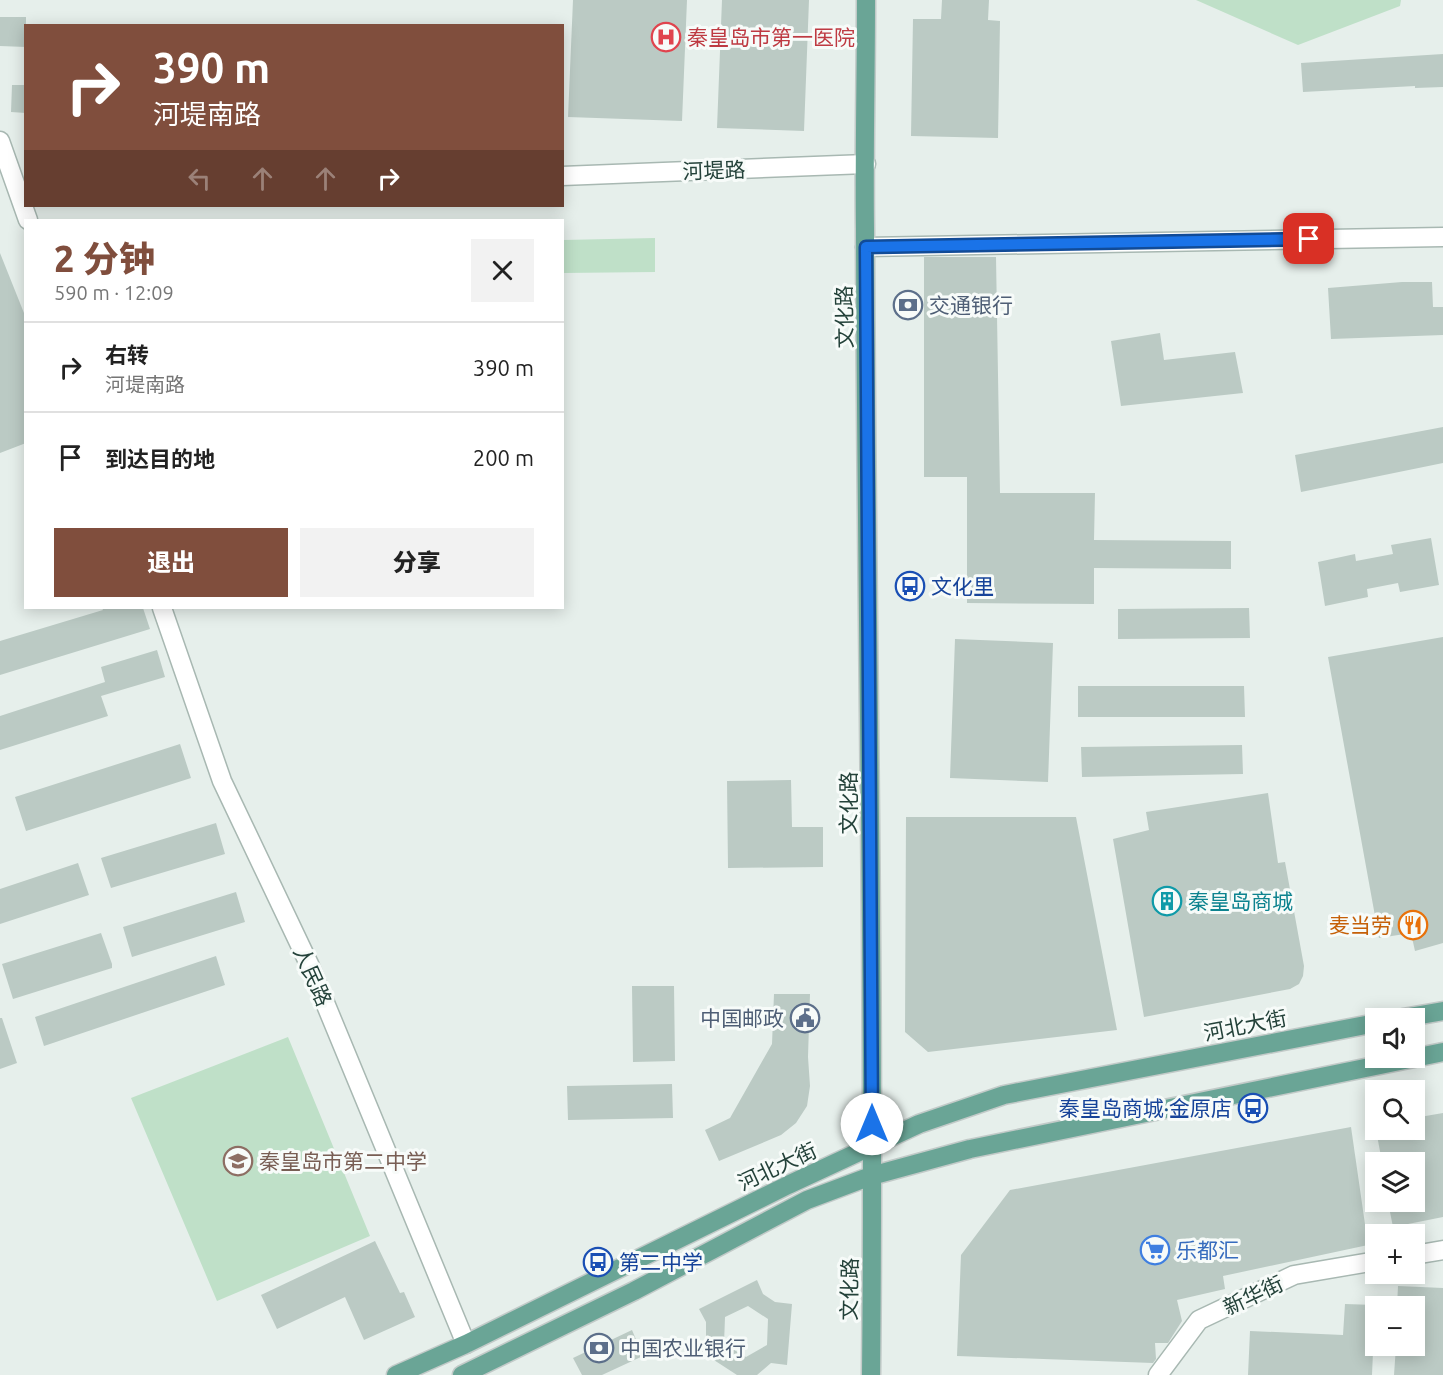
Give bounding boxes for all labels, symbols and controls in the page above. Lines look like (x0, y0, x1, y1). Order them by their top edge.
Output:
hospital icon: 秦皇岛市第一医院 (650, 21, 682, 53)
place label: 秦皇岛市第一医院 (687, 25, 855, 49)
text: 390 m (153, 44, 270, 91)
icon: right (54, 48, 132, 126)
text: 河堤南路 (153, 99, 261, 129)
street label: 河堤路 (682, 157, 746, 183)
icon: left (183, 162, 216, 195)
icon: ahead (246, 162, 279, 195)
icon: ahead (309, 162, 342, 195)
icon: right (372, 162, 405, 195)
pin (1283, 213, 1334, 264)
icon: arrive (1292, 222, 1325, 255)
text: 2 分钟 (54, 238, 155, 279)
button: close (471, 239, 534, 302)
text: 590 m · 12:09 (54, 281, 174, 304)
street label: 文化路 (831, 285, 857, 349)
bank icon: 交通银行 (892, 289, 924, 321)
place label: 交通银行 (929, 293, 1013, 317)
text: 右转 (105, 342, 149, 367)
icon: right (54, 351, 87, 384)
text: 390 m (473, 355, 534, 380)
text: 河堤南路 (105, 373, 185, 396)
icon: arrive (54, 441, 87, 474)
text: 200 m (473, 445, 534, 470)
text: 到达目的地 (105, 446, 215, 471)
button: 退出 (54, 528, 288, 597)
button: 分享 (300, 528, 534, 597)
bus stop icon: 文化里 (894, 570, 926, 602)
place label: 文化里 (931, 574, 994, 598)
street label: 文化路 (836, 772, 860, 835)
building icon: 秦皇岛商城 (1151, 885, 1183, 917)
place label: 秦皇岛商城 (1188, 889, 1293, 913)
restaurant icon: 麦当劳 (1397, 909, 1429, 941)
place label: 麦当劳 (1329, 913, 1392, 937)
street label: 人民路 (289, 942, 337, 1010)
public building icon: 中国邮政 (789, 1002, 821, 1034)
street label: 河北大街 (1201, 1005, 1289, 1045)
place label: 中国邮政 (700, 1006, 784, 1030)
map controls (1365, 1008, 1425, 1356)
button: sound (1365, 1008, 1425, 1068)
button: search (1365, 1080, 1425, 1140)
position arrow (840, 1092, 904, 1156)
bus stop icon: 秦皇岛商城·金原店 (1237, 1092, 1269, 1124)
place label: 秦皇岛商城·金原店 (1059, 1096, 1232, 1120)
street label: 河北大街 (734, 1137, 820, 1195)
school or university icon: 秦皇岛市第二中学 (222, 1145, 254, 1177)
place label: 秦皇岛市第二中学 (259, 1149, 427, 1173)
button: layers (1365, 1152, 1425, 1212)
button: + (1365, 1224, 1425, 1284)
supermarket icon: 乐都汇 (1139, 1234, 1171, 1266)
place label: 乐都汇 (1176, 1238, 1239, 1262)
bus stop icon: 第二中学 (582, 1246, 614, 1278)
place label: 第二中学 (619, 1250, 703, 1274)
street label: 文化路 (836, 1257, 862, 1321)
street label: 新华街 (1219, 1271, 1287, 1319)
button: − (1365, 1296, 1425, 1356)
bank icon: 中国农业银行 (583, 1332, 615, 1364)
place label: 中国农业银行 (620, 1336, 746, 1360)

